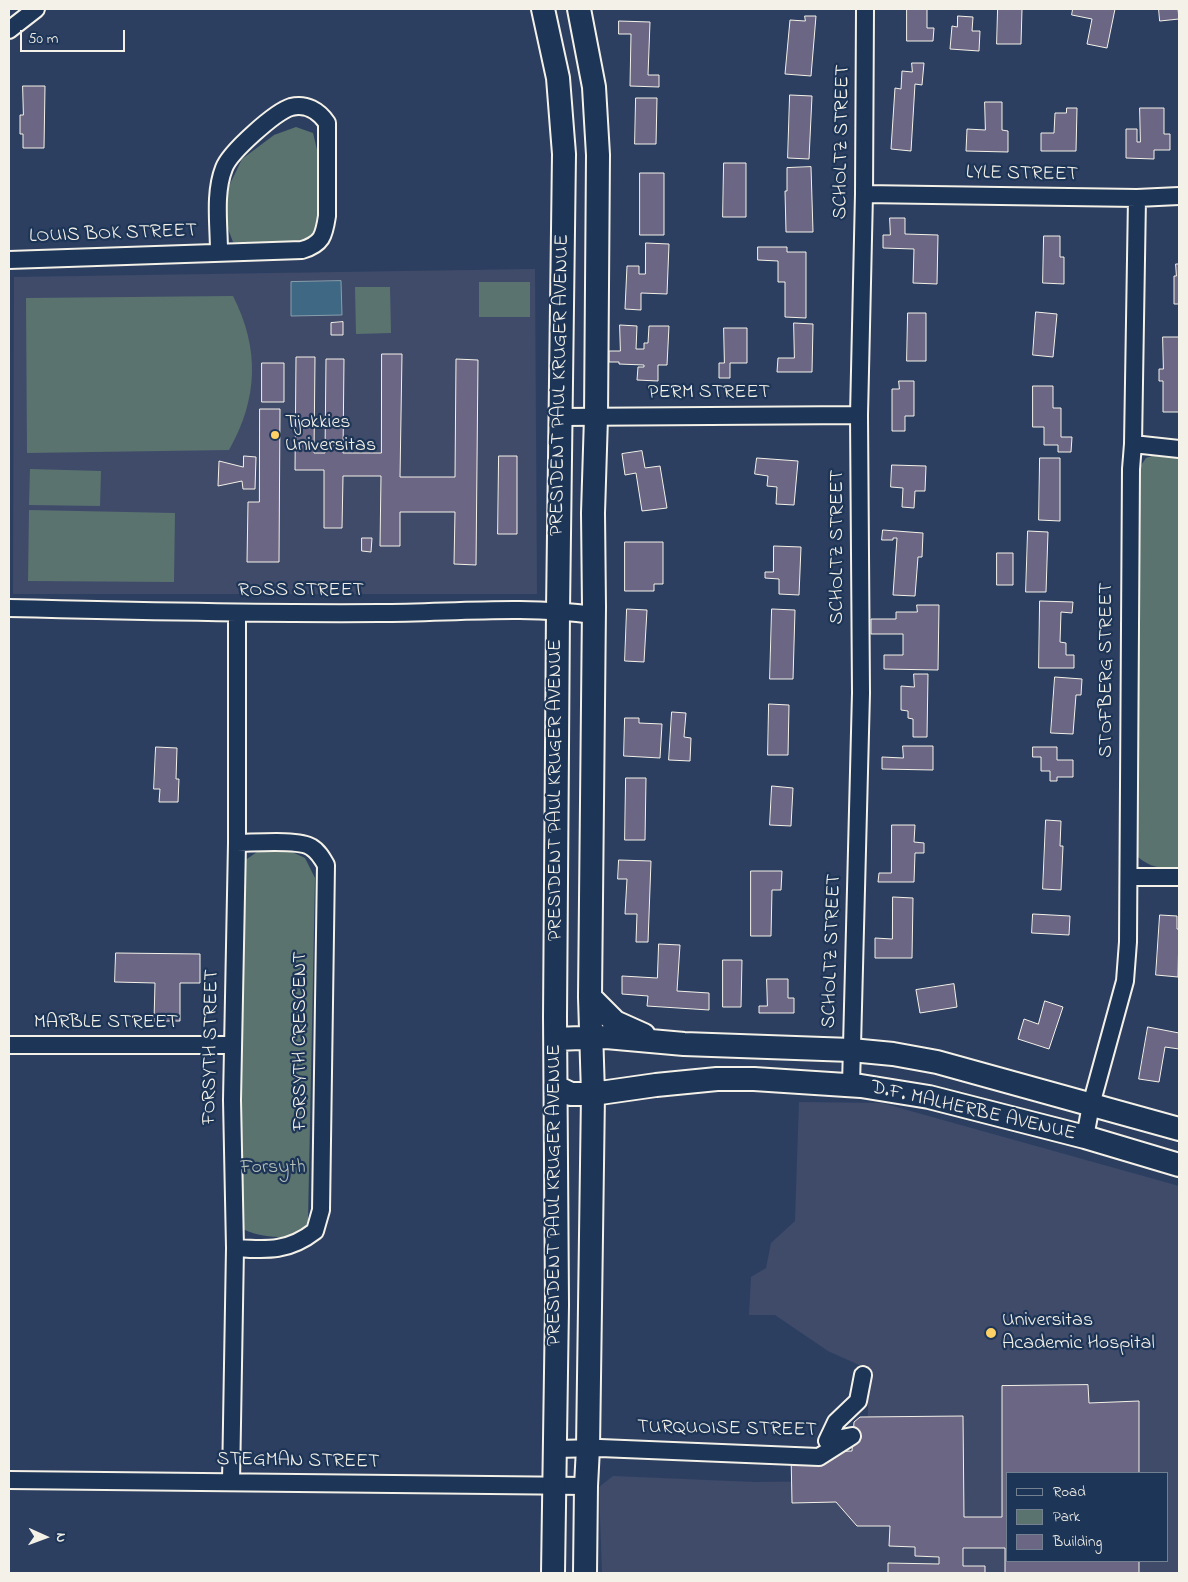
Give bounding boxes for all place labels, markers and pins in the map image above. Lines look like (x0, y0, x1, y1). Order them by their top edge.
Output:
place label: Tjokkies Universitas (285, 412, 376, 459)
marker: Tjokkies Universitas (269, 429, 281, 441)
place label: Universitas Academic Hospital (1002, 1310, 1155, 1357)
marker: Universitas Academic Hospital (984, 1326, 998, 1340)

